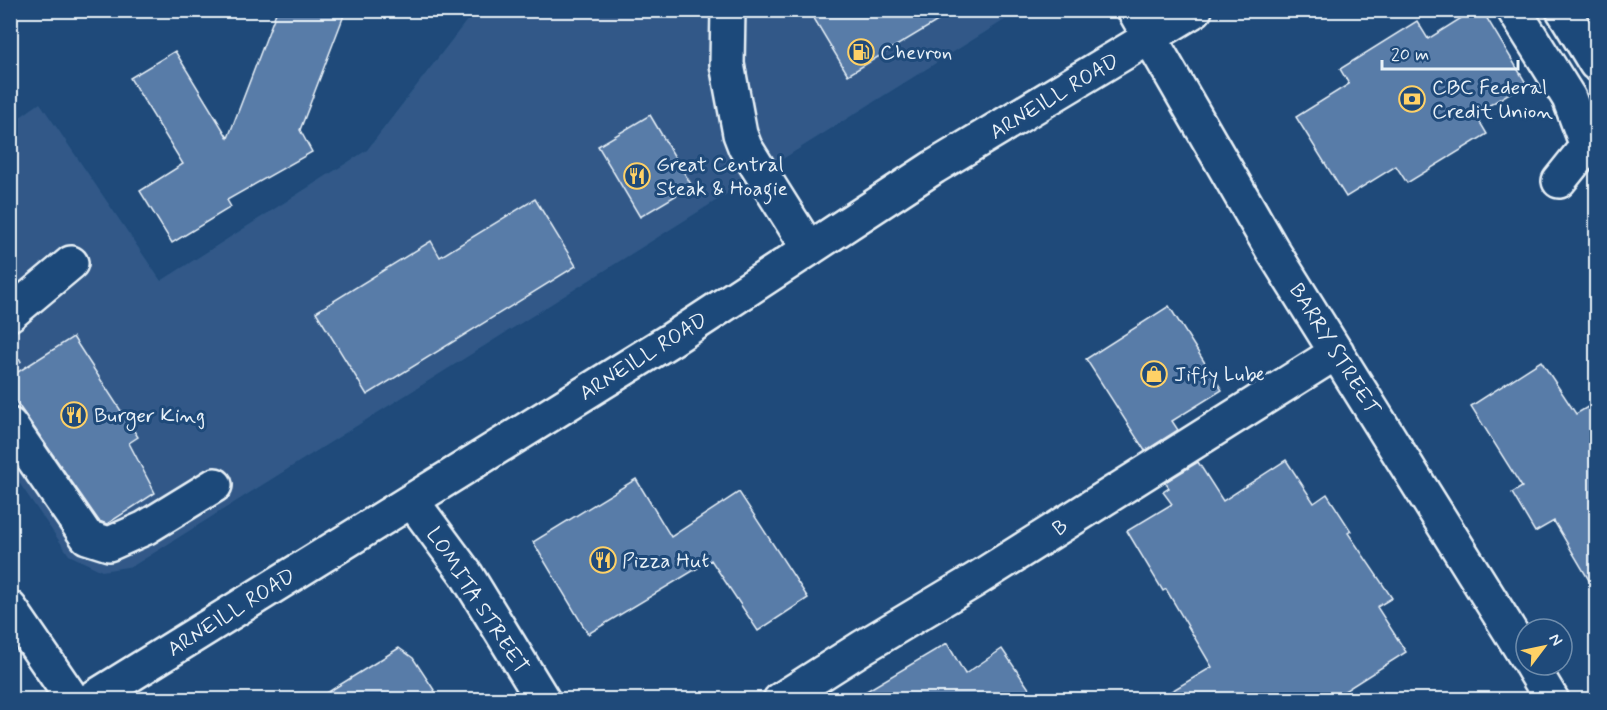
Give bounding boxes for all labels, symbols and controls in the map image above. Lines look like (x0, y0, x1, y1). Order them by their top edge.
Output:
scale bar (1382, 33, 1518, 71)
fuel station icon: Chevron (846, 37, 876, 67)
place label: Chevron (880, 39, 952, 67)
text: 20 m (1391, 43, 1429, 67)
street label: ARNEILL ROAD (985, 47, 1124, 147)
place label: CBC Federal Credit Union (1432, 74, 1553, 126)
bank icon: CBC Federal Credit Union (1397, 84, 1427, 114)
place label: Great Central Steak & Hoagie (656, 151, 788, 205)
restaurant icon: Great Central Steak & Hoagie (622, 161, 652, 191)
street label: BARRY STREET (1282, 278, 1386, 421)
street label: ARNEILL ROAD (574, 306, 713, 407)
shop icon: Jiffy Lube (1139, 359, 1169, 389)
place label: Jiffy Lube (1174, 361, 1265, 389)
restaurant icon: Burger King (59, 400, 89, 430)
place label: Burger King (94, 402, 205, 431)
street label: B (1047, 512, 1074, 543)
street label: LOMITA STREET (419, 522, 535, 679)
restaurant icon: Pizza Hut (588, 545, 618, 575)
place label: Pizza Hut (622, 547, 709, 575)
street label: ARNEILL ROAD (162, 562, 301, 663)
north arrow (1514, 617, 1574, 677)
text: N (1544, 630, 1567, 650)

